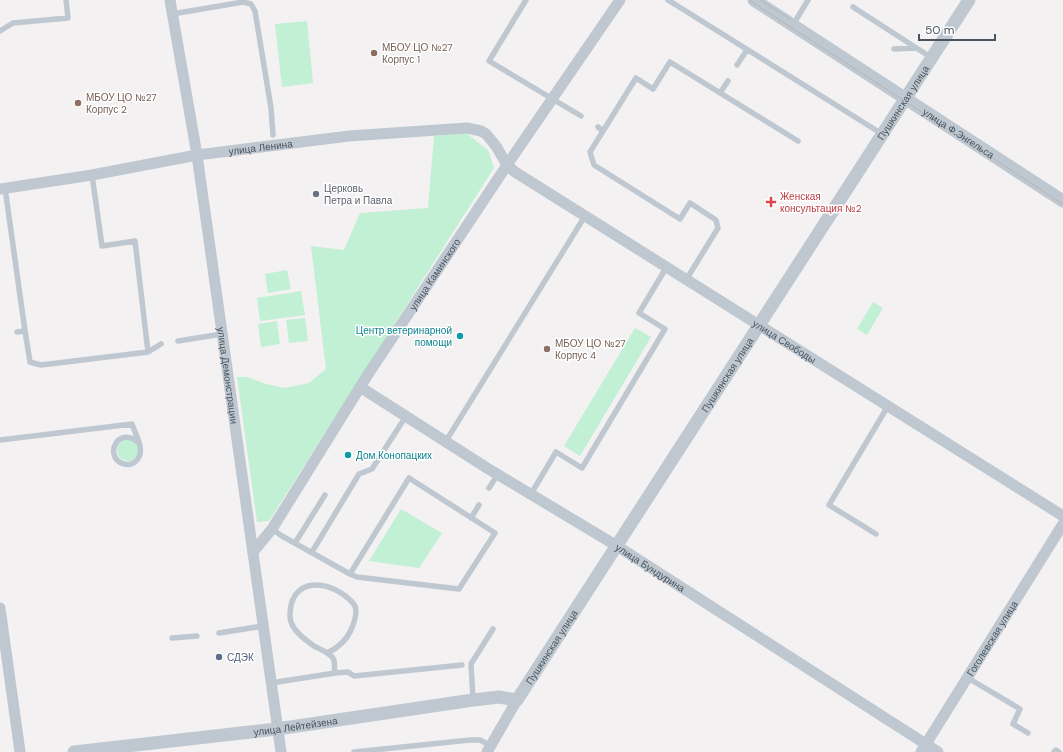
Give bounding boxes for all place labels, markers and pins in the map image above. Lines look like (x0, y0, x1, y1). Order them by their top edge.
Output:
place label: МБОУ ЦО №27 Корпус 1 (382, 41, 453, 66)
marker: МБОУ ЦО №27 Корпус 1 (369, 48, 379, 58)
place label: МБОУ ЦО №27 Корпус 2 (86, 91, 157, 116)
marker: МБОУ ЦО №27 Корпус 2 (73, 98, 83, 108)
place label: Церковь Петра и Павла (324, 182, 393, 207)
marker: Церковь Петра и Павла (311, 189, 321, 199)
place label: Женская консультация №2 (780, 190, 862, 215)
marker: Женская консультация №2 (765, 196, 777, 208)
place label: Центр ветеринарной помощи (356, 324, 452, 349)
marker: Центр ветеринарной помощи (455, 331, 465, 341)
place label: МБОУ ЦО №27 Корпус 4 (555, 337, 626, 362)
marker: МБОУ ЦО №27 Корпус 4 (542, 344, 552, 354)
place label: Дом Конопацких (356, 449, 432, 462)
marker: Дом Конопацких (343, 450, 353, 460)
place label: СДЭК (227, 651, 254, 664)
marker: СДЭК (214, 652, 224, 662)

